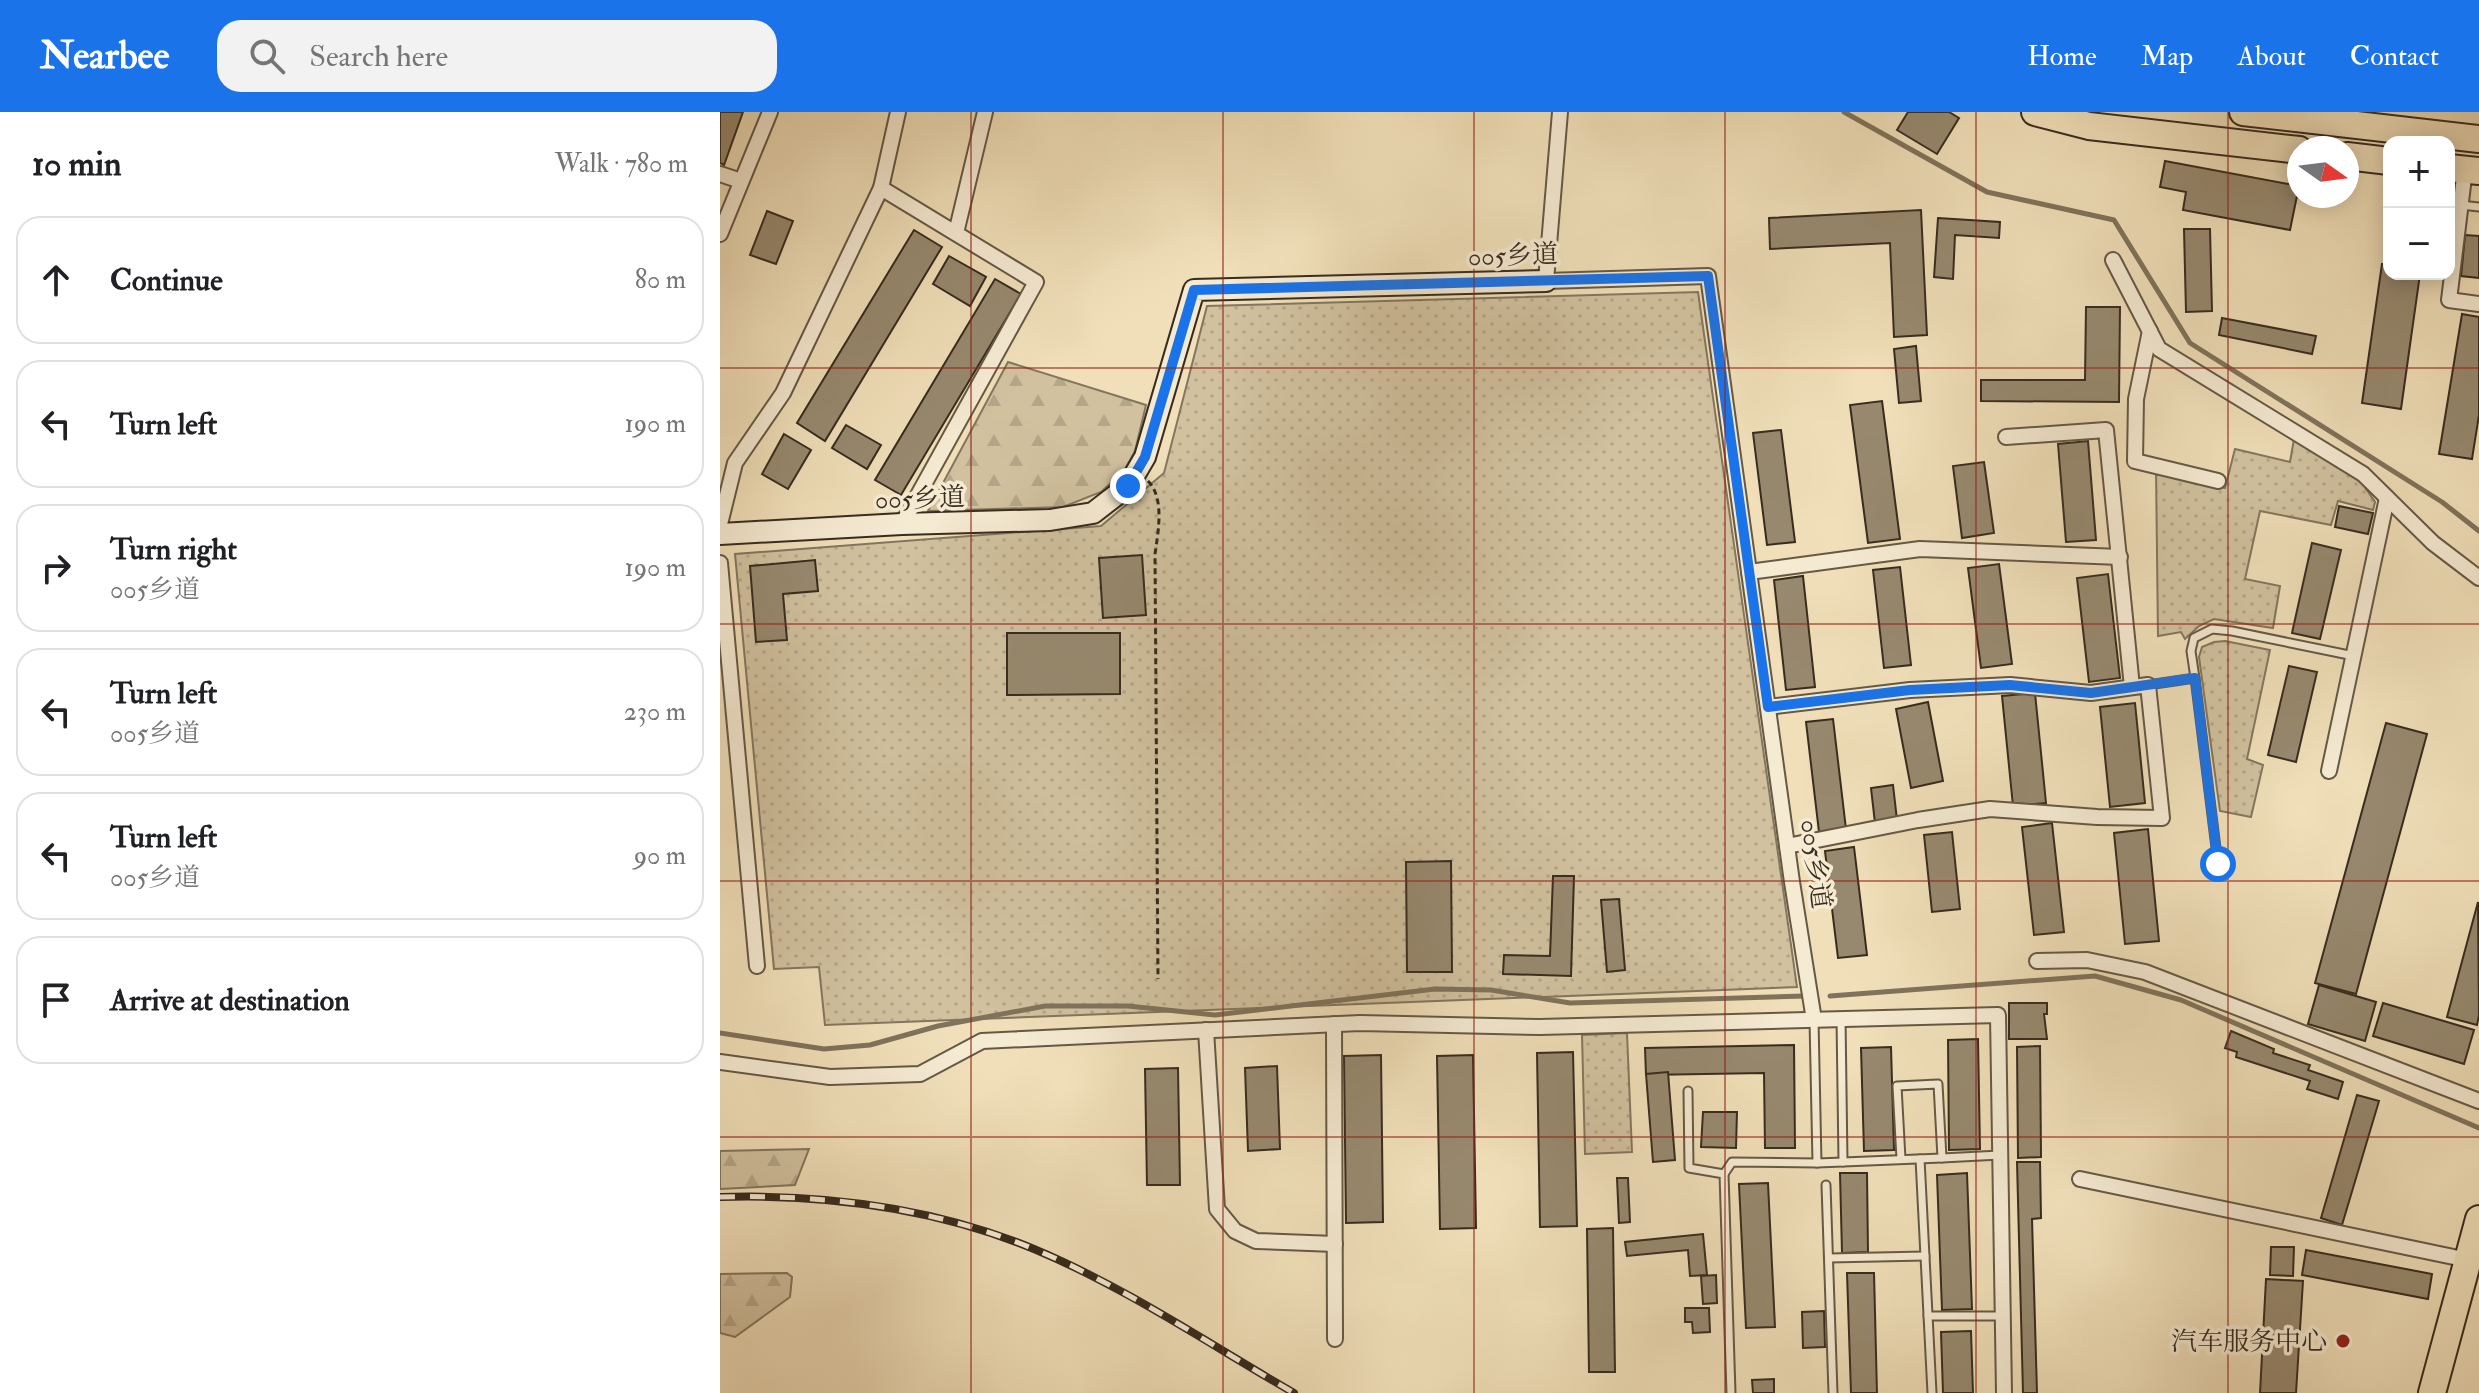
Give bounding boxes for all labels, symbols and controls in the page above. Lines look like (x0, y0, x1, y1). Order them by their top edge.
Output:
search box (217, 20, 777, 92)
text: Nearbee (40, 32, 169, 80)
icon: search (245, 34, 289, 78)
text: Search here (309, 38, 448, 75)
text: Home (2027, 39, 2097, 74)
text: Map (2141, 39, 2193, 74)
text: About (2237, 39, 2306, 74)
text: Contact (2350, 39, 2439, 74)
north arrow (2287, 136, 2359, 208)
map controls (2383, 136, 2455, 280)
button: + (2383, 136, 2455, 208)
text: 10 min (32, 143, 121, 186)
text: Walk · 780 m (555, 148, 688, 180)
button: − (2383, 208, 2455, 280)
street label: 005乡道 (1467, 238, 1559, 274)
icon: ahead (34, 258, 78, 302)
text: Continue (110, 262, 223, 299)
text: 80 m (635, 264, 686, 296)
icon: left (34, 402, 78, 446)
text: Turn left (110, 406, 217, 443)
text: 190 m (625, 408, 686, 440)
route end (1110, 468, 1146, 504)
street label: 005乡道 (874, 481, 966, 517)
text: Turn right (110, 531, 237, 568)
icon: right (34, 546, 78, 590)
text: 190 m (625, 552, 686, 584)
text: 005乡道 (110, 574, 200, 606)
text: Turn left (110, 675, 217, 712)
icon: left (34, 690, 78, 734)
text: 230 m (624, 696, 686, 728)
text: 005乡道 (110, 718, 200, 750)
street label: 005乡道 (1793, 817, 1837, 911)
text: Turn left (110, 819, 217, 856)
icon: left (34, 834, 78, 878)
text: 90 m (634, 840, 686, 872)
route start (2200, 846, 2236, 882)
text: 005乡道 (110, 862, 200, 894)
icon: arrive (34, 978, 78, 1022)
text: Arrive at destination (110, 982, 350, 1019)
place label: 汽车服务中心 (2171, 1326, 2327, 1358)
marker: 汽车服务中心 (2334, 1332, 2352, 1350)

